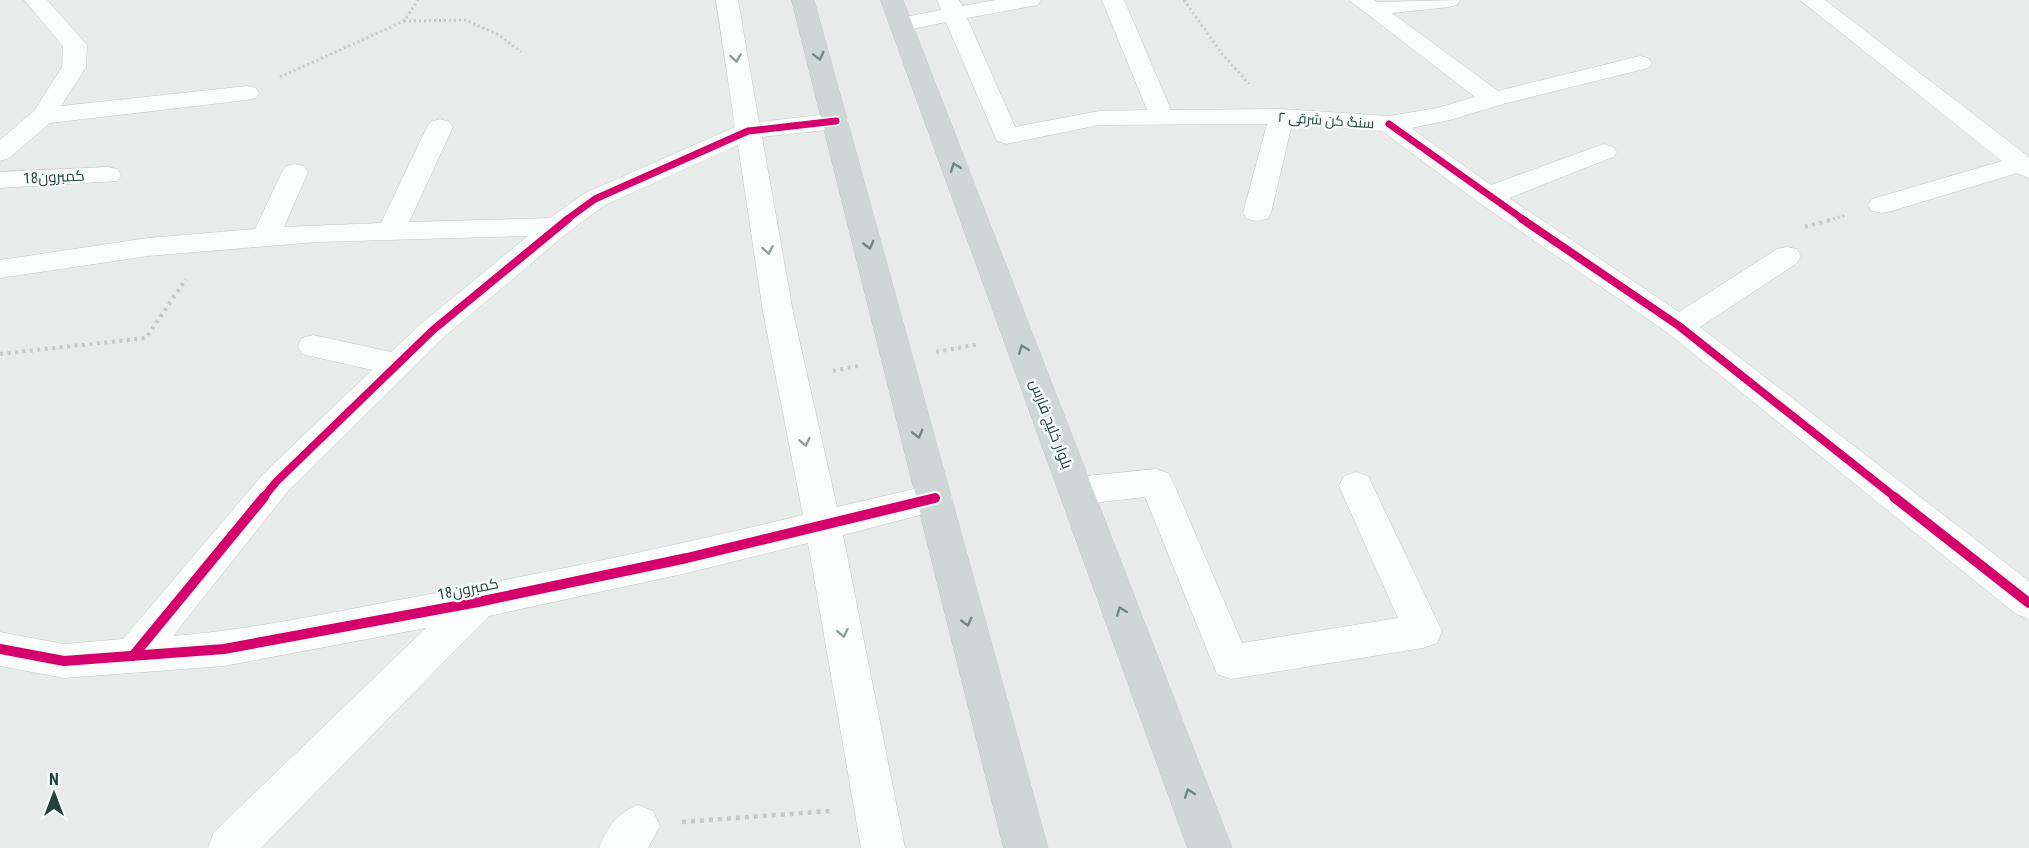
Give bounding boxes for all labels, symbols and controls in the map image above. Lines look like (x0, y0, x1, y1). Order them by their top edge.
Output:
one-way arrow (812, 51, 825, 61)
one-way arrow (730, 53, 742, 62)
street label: سنگ کن شرقی ۲ (1277, 109, 1375, 131)
one-way arrow (949, 162, 962, 173)
street label: کمبرون18 (23, 166, 85, 189)
one-way arrow (861, 240, 874, 250)
one-way arrow (761, 245, 774, 255)
one-way arrow (1018, 345, 1030, 356)
street label: بلوار خلیج فارس (1024, 377, 1076, 472)
one-way arrow (911, 428, 923, 438)
one-way arrow (798, 436, 811, 446)
street label: کمبرون18 (436, 574, 500, 605)
one-way arrow (1116, 606, 1128, 617)
one-way arrow (960, 617, 973, 627)
one-way arrow (836, 628, 849, 638)
north arrow (24, 764, 84, 824)
text: N (49, 770, 59, 789)
one-way arrow (1184, 788, 1197, 799)

